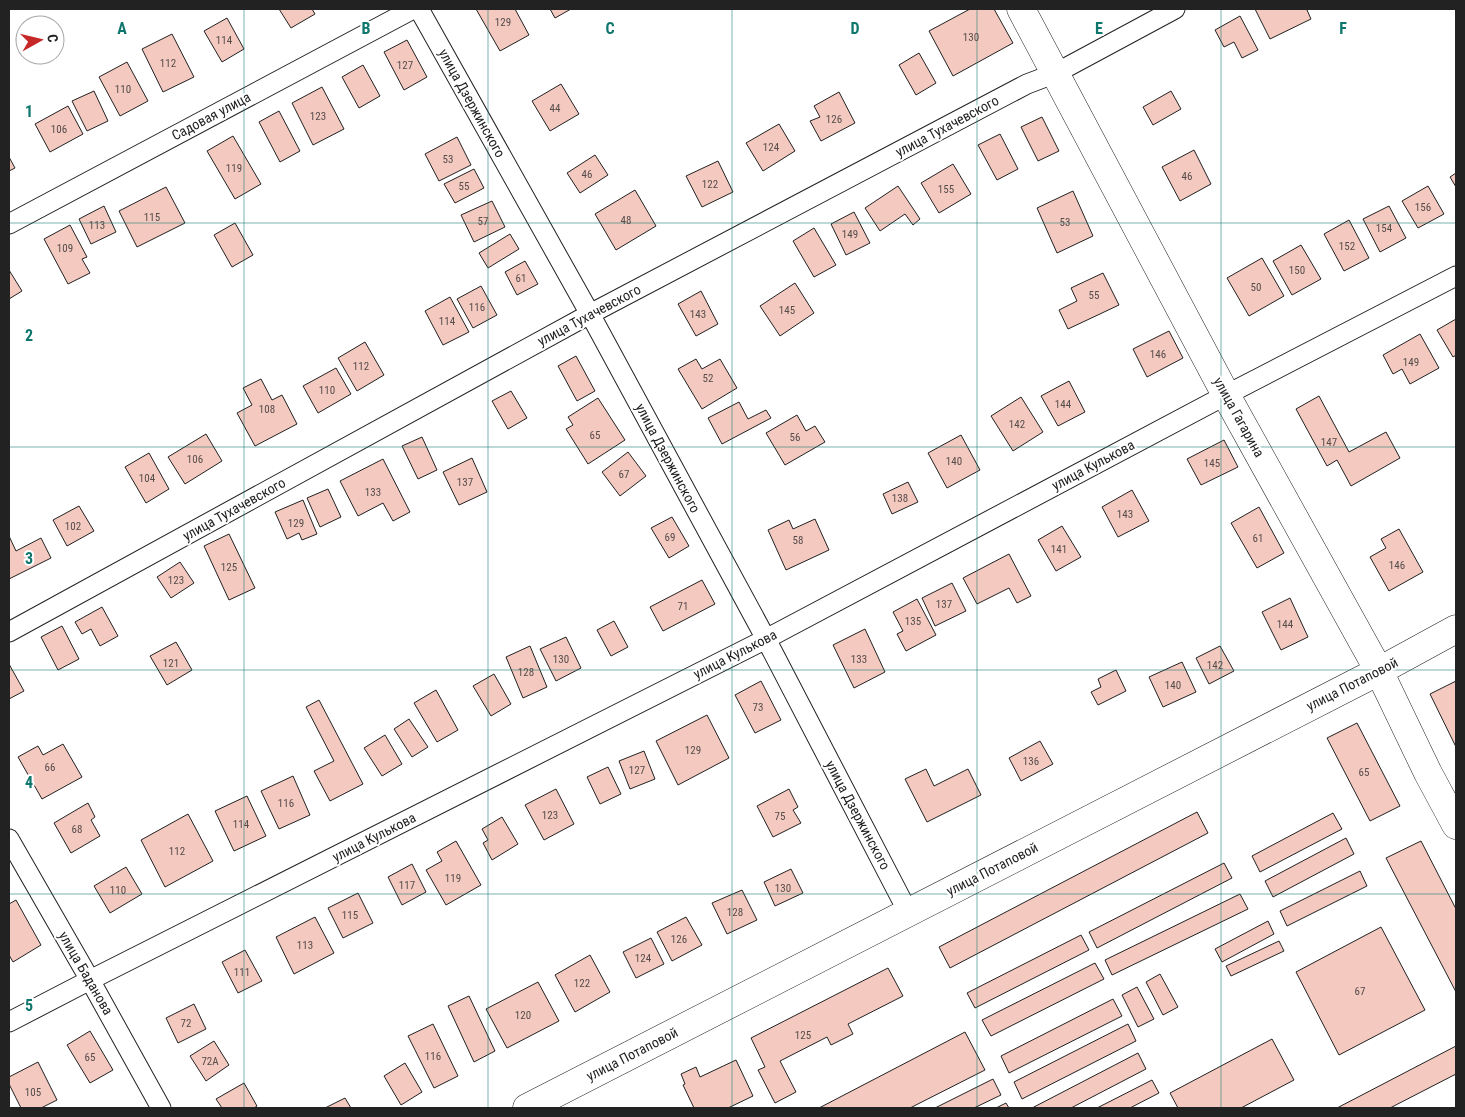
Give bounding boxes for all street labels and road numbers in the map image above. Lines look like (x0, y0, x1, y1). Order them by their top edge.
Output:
street label: улица Дзержинского (436, 46, 508, 160)
street label: Садовая улица (169, 89, 253, 143)
street label: улица Тухачевского (893, 92, 1001, 160)
street label: улица Тухачевского (535, 281, 643, 349)
street label: улица Гагарина (1210, 374, 1268, 460)
street label: улица Дзержинского (632, 401, 704, 515)
street label: улица Кулькова (1049, 436, 1137, 494)
street label: улица Тухачевского (180, 474, 288, 544)
street label: улица Кулькова (691, 626, 779, 682)
street label: улица Потаповой (1304, 654, 1400, 714)
street label: улица Дзержинского (822, 758, 894, 872)
street label: улица Кулькова (330, 809, 418, 865)
street label: улица Потаповой (944, 839, 1040, 899)
street label: улица Баданова (56, 928, 116, 1018)
street label: улица Потаповой (584, 1024, 680, 1084)

